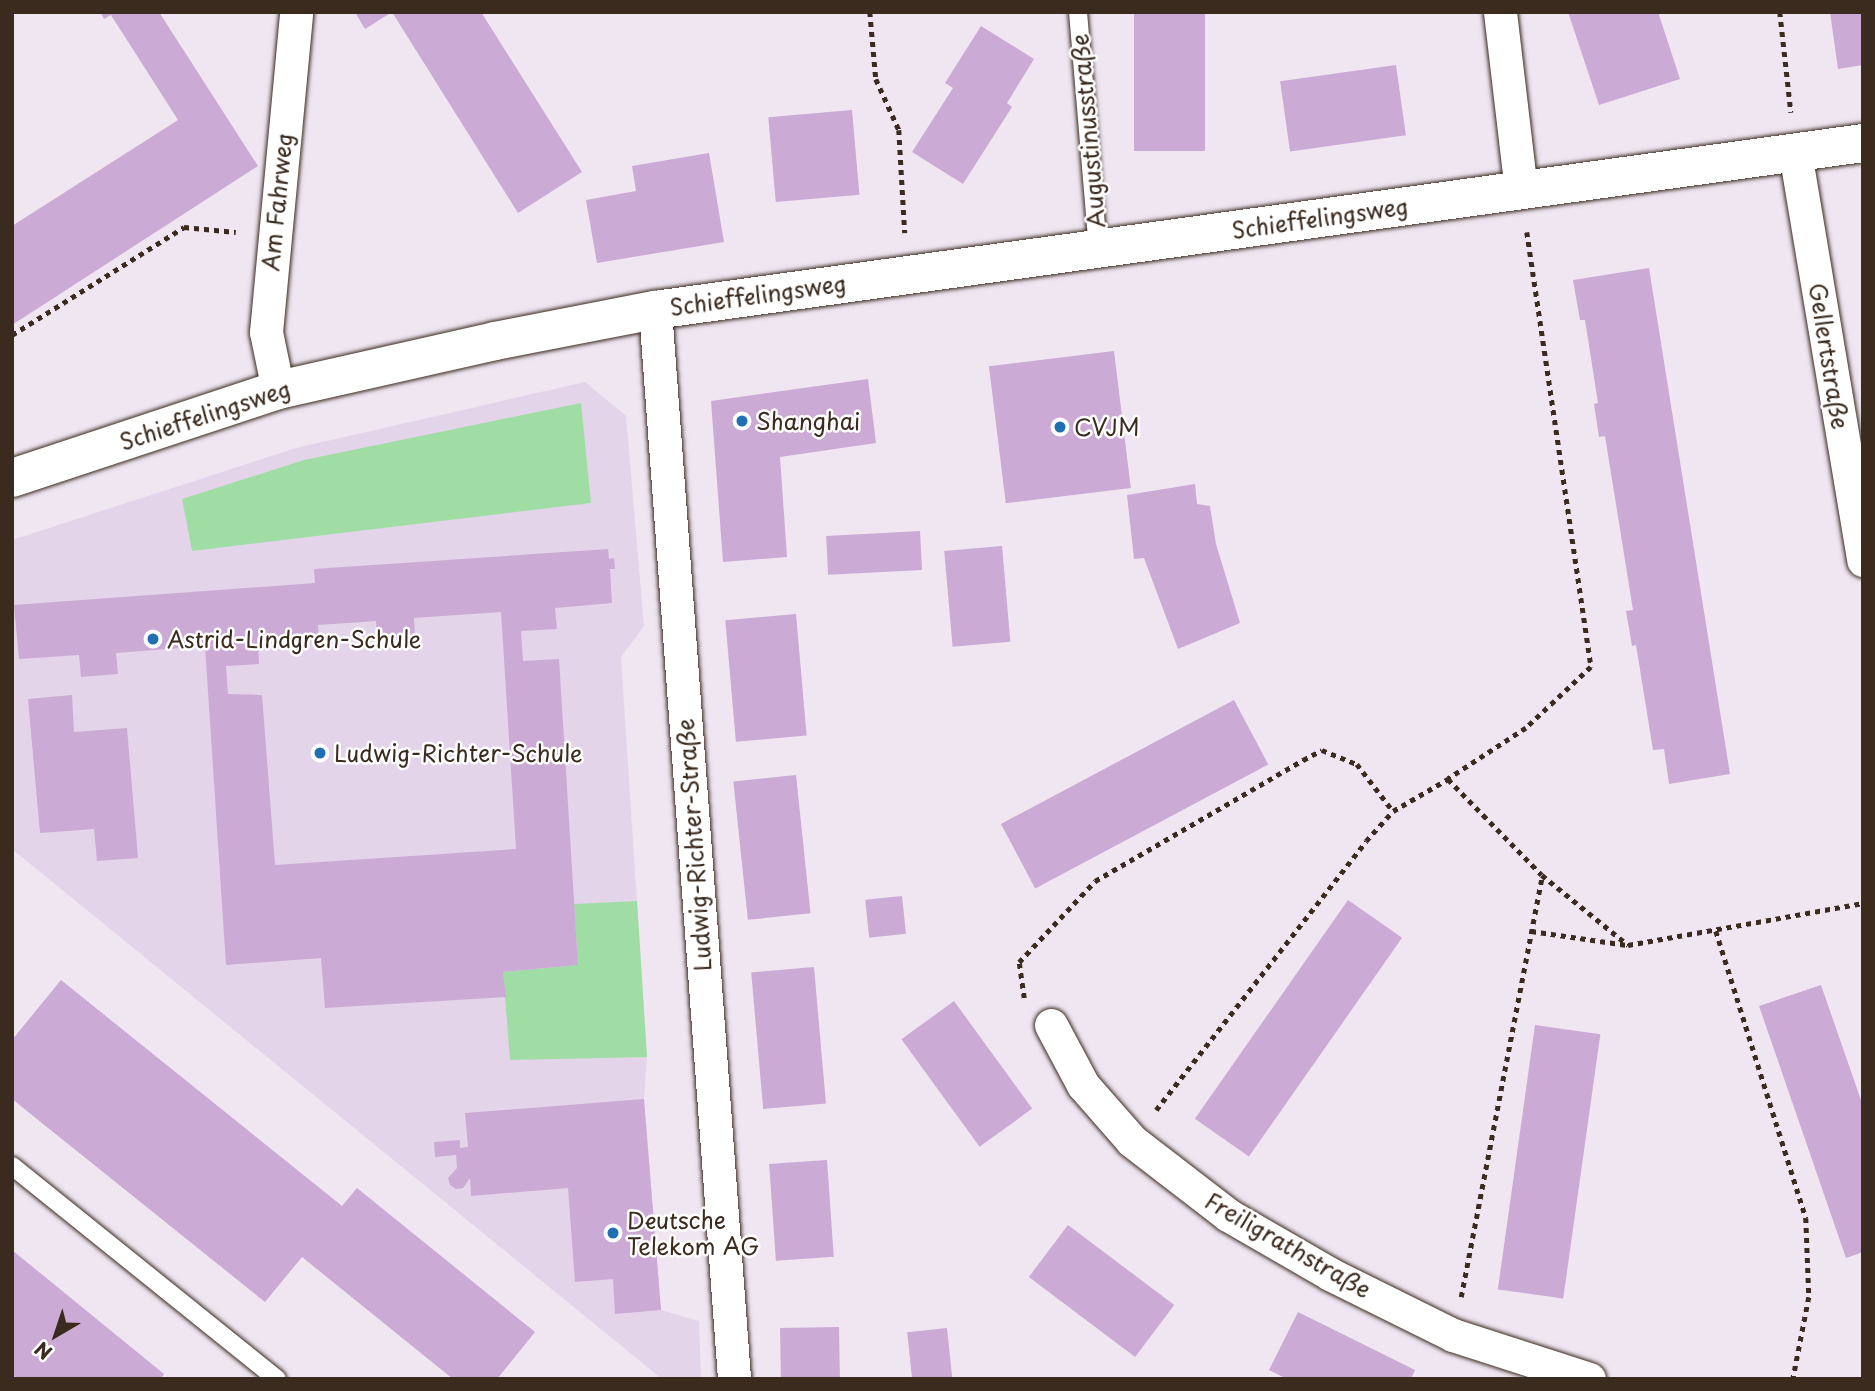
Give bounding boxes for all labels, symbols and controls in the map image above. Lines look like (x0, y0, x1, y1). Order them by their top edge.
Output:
street label: Augustinusstraße (1066, 33, 1110, 229)
street label: Am Fahrweg (256, 131, 298, 273)
street label: Schieffelingsweg (1230, 192, 1410, 244)
street label: Schieffelingsweg (668, 269, 848, 321)
street label: Gellertstraße (1804, 281, 1854, 431)
street label: Schieffelingsweg (116, 374, 294, 456)
place label: Shanghai (756, 407, 860, 435)
marker: Shanghai (734, 413, 750, 429)
place label: CVJM (1074, 413, 1140, 441)
marker: CVJM (1052, 419, 1068, 435)
place label: Astrid-Lindgren-Schule (167, 625, 421, 653)
marker: Astrid-Lindgren-Schule (145, 631, 161, 647)
street label: Ludwig-Richter-Straße (671, 718, 717, 972)
place label: Ludwig-Richter-Schule (334, 739, 582, 767)
marker: Ludwig-Richter-Schule (312, 745, 328, 761)
street label: Freiligrathstraße (1200, 1186, 1376, 1304)
place label: Deutsche Telekom AG (627, 1206, 760, 1260)
marker: Deutsche Telekom AG (605, 1225, 621, 1241)
north arrow (21, 1300, 91, 1370)
text: N (28, 1336, 57, 1367)

